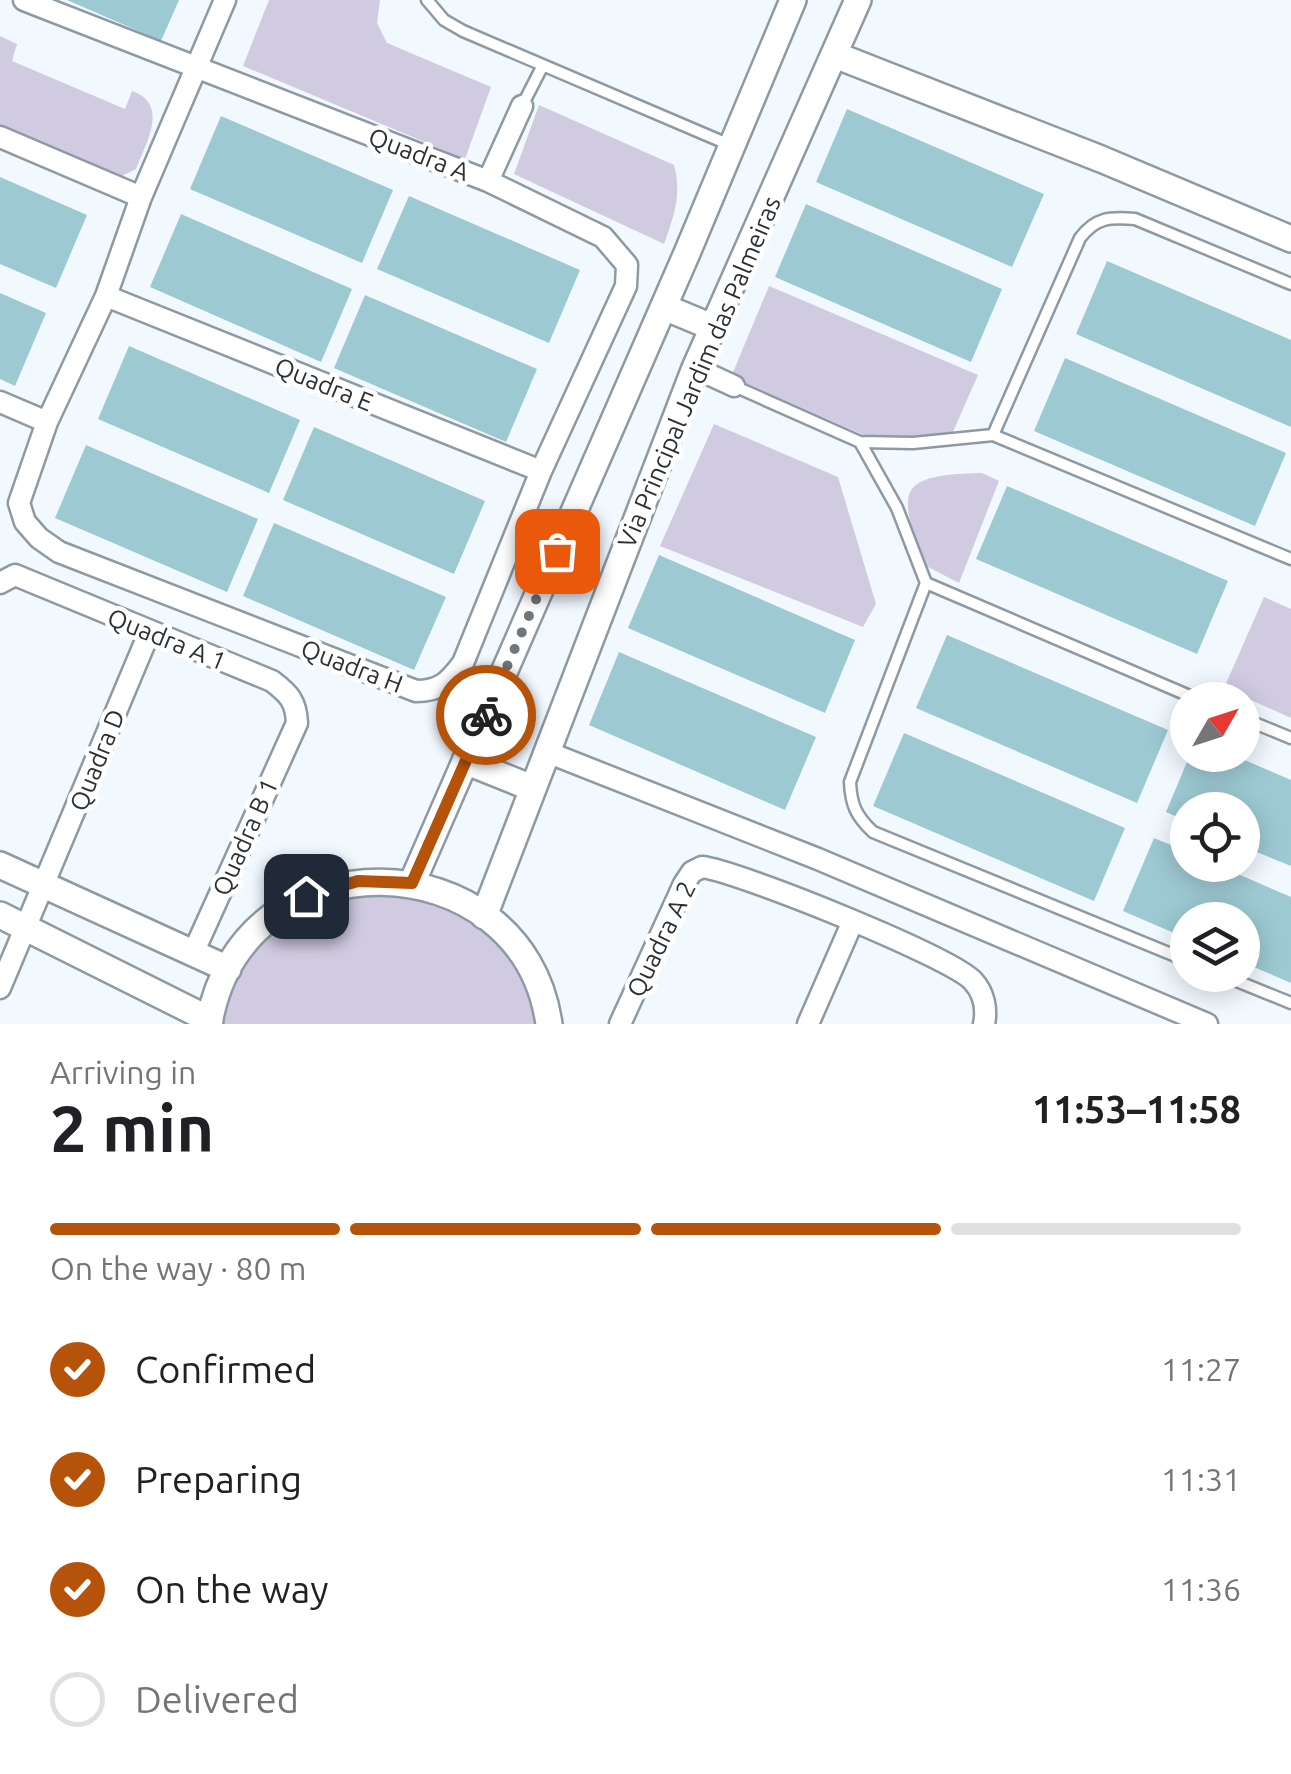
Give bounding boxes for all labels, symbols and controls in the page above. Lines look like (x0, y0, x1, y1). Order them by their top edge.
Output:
street label: Quadra A (365, 122, 473, 186)
street label: Via Principal Jardim das Palmeiras (612, 192, 786, 552)
street label: Quadra E (271, 352, 377, 416)
pin (515, 509, 600, 594)
icon: bag (530, 524, 585, 579)
street label: Quadra A 1 (104, 603, 230, 675)
street label: Quadra H (297, 634, 407, 698)
courier (436, 665, 536, 765)
north arrow (1170, 682, 1260, 772)
map controls (1170, 682, 1260, 992)
icon: bike (459, 688, 514, 743)
street label: Quadra D (64, 705, 130, 815)
street label: Quadra B 1 (207, 774, 283, 900)
button: locate (1170, 792, 1260, 882)
pin (264, 854, 349, 939)
icon: home (279, 869, 334, 924)
street label: Quadra A 2 (621, 877, 701, 1001)
button: layers (1170, 902, 1260, 992)
text: Arriving in (50, 1054, 196, 1090)
text: 11:53–11:58 (1032, 1088, 1241, 1130)
text: 2 min (50, 1091, 214, 1164)
text: On the way · 80 m (50, 1250, 306, 1286)
icon: check (50, 1342, 105, 1397)
text: Confirmed (135, 1348, 316, 1390)
text: 11:27 (1161, 1351, 1241, 1387)
icon: check (50, 1452, 105, 1507)
text: Preparing (135, 1458, 302, 1500)
text: 11:31 (1161, 1461, 1241, 1497)
icon: check (50, 1562, 105, 1617)
text: On the way (135, 1568, 328, 1610)
text: 11:36 (1161, 1571, 1241, 1607)
text: Delivered (135, 1678, 299, 1720)

